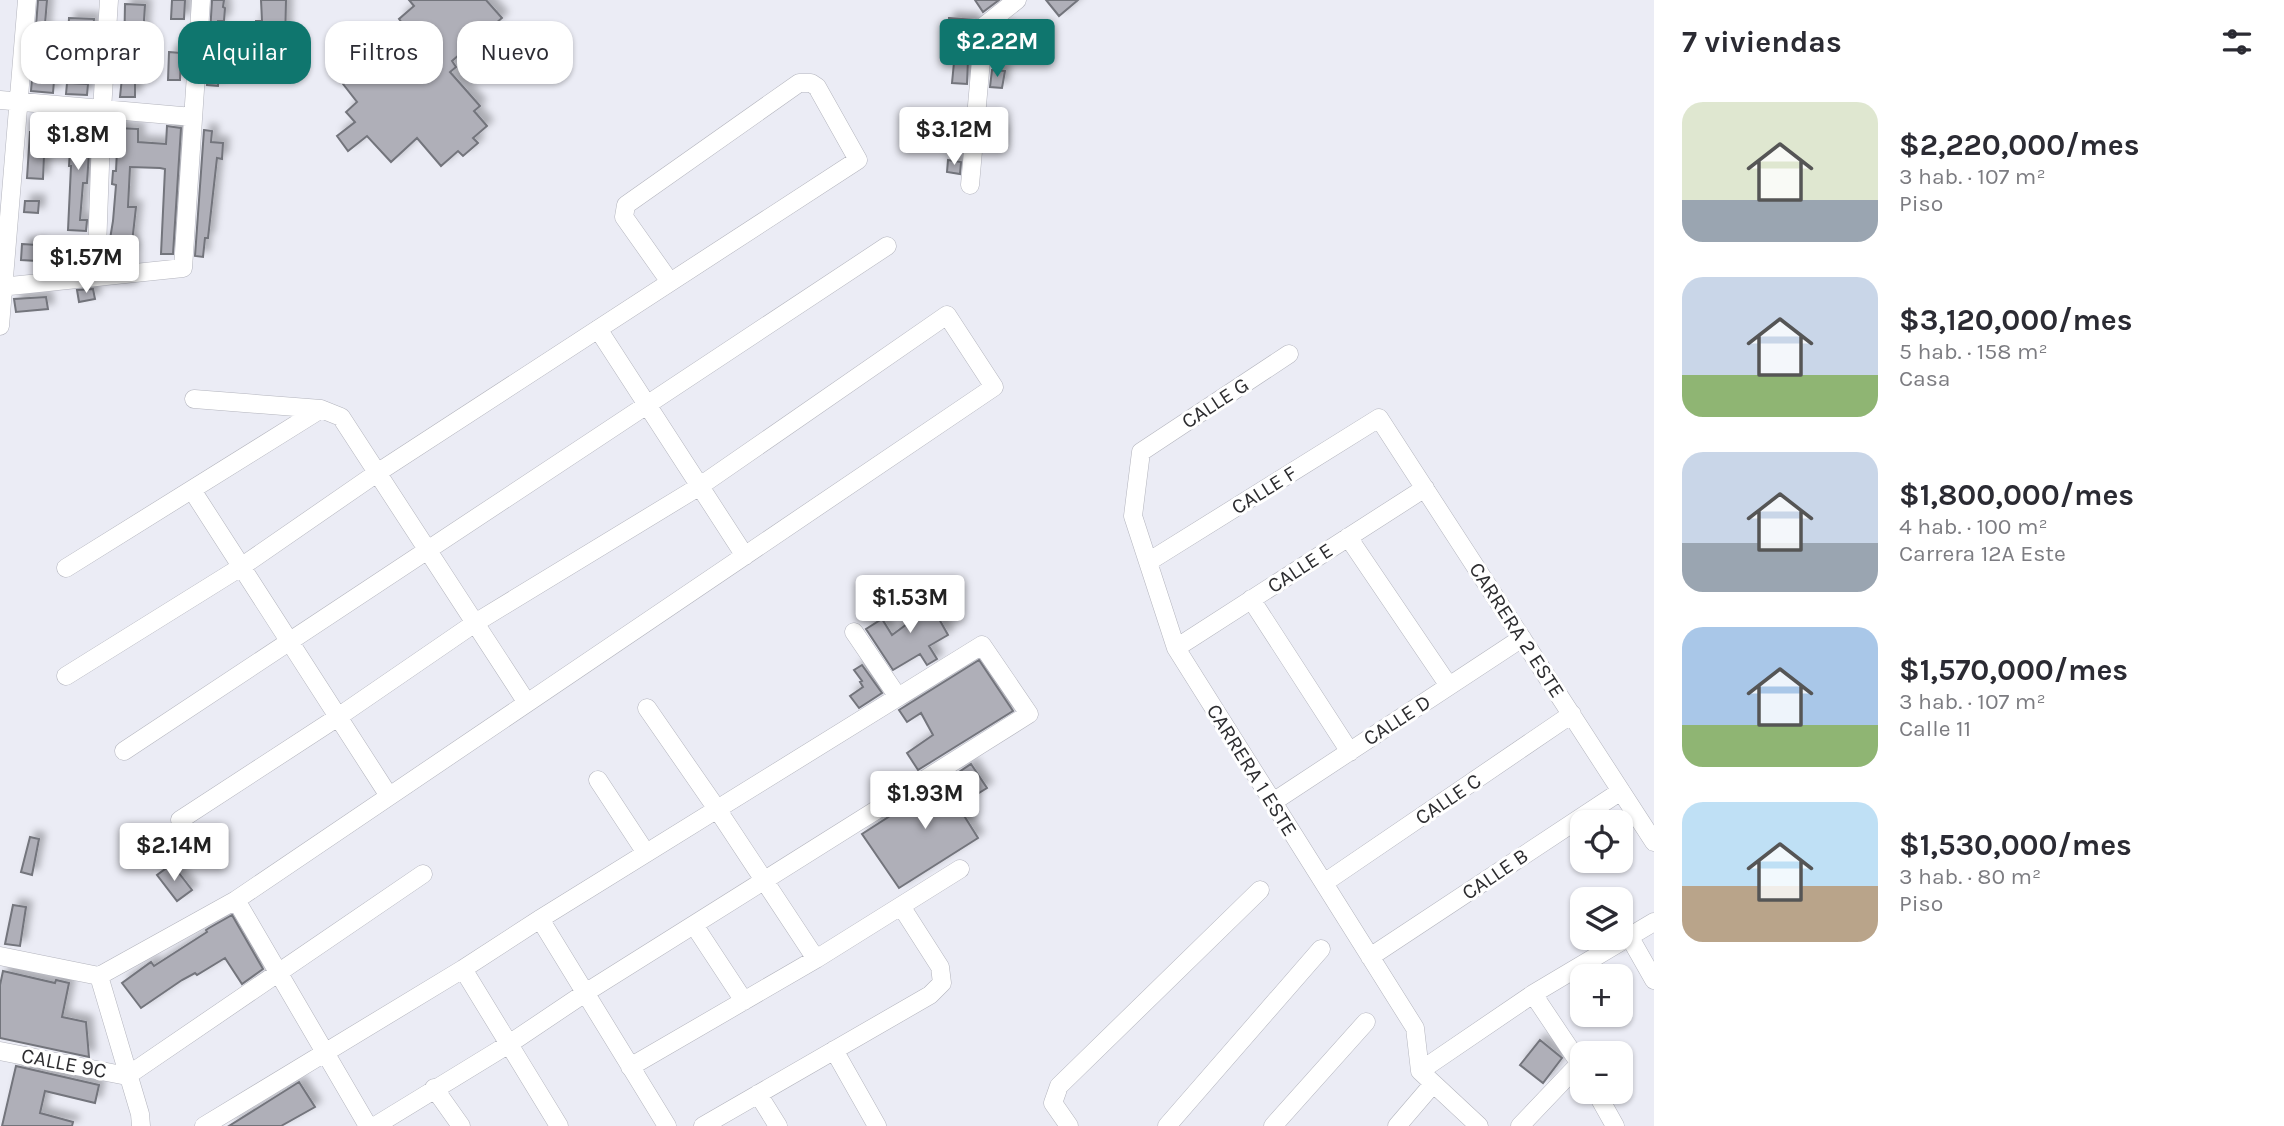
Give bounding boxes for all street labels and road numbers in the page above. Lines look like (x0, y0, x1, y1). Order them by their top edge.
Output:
street label: CALLE G (1177, 373, 1253, 433)
street label: CALLE F (1227, 461, 1301, 519)
street label: CALLE E (1263, 538, 1337, 598)
street label: CARRERA 2 ESTE (1464, 558, 1570, 702)
street label: CALLE D (1359, 689, 1435, 751)
street label: CARRERA 1 ESTE (1202, 700, 1302, 840)
street label: CALLE C (1411, 768, 1485, 830)
street label: CALLE B (1457, 843, 1533, 905)
street label: CALLE 9C (19, 1043, 109, 1083)

